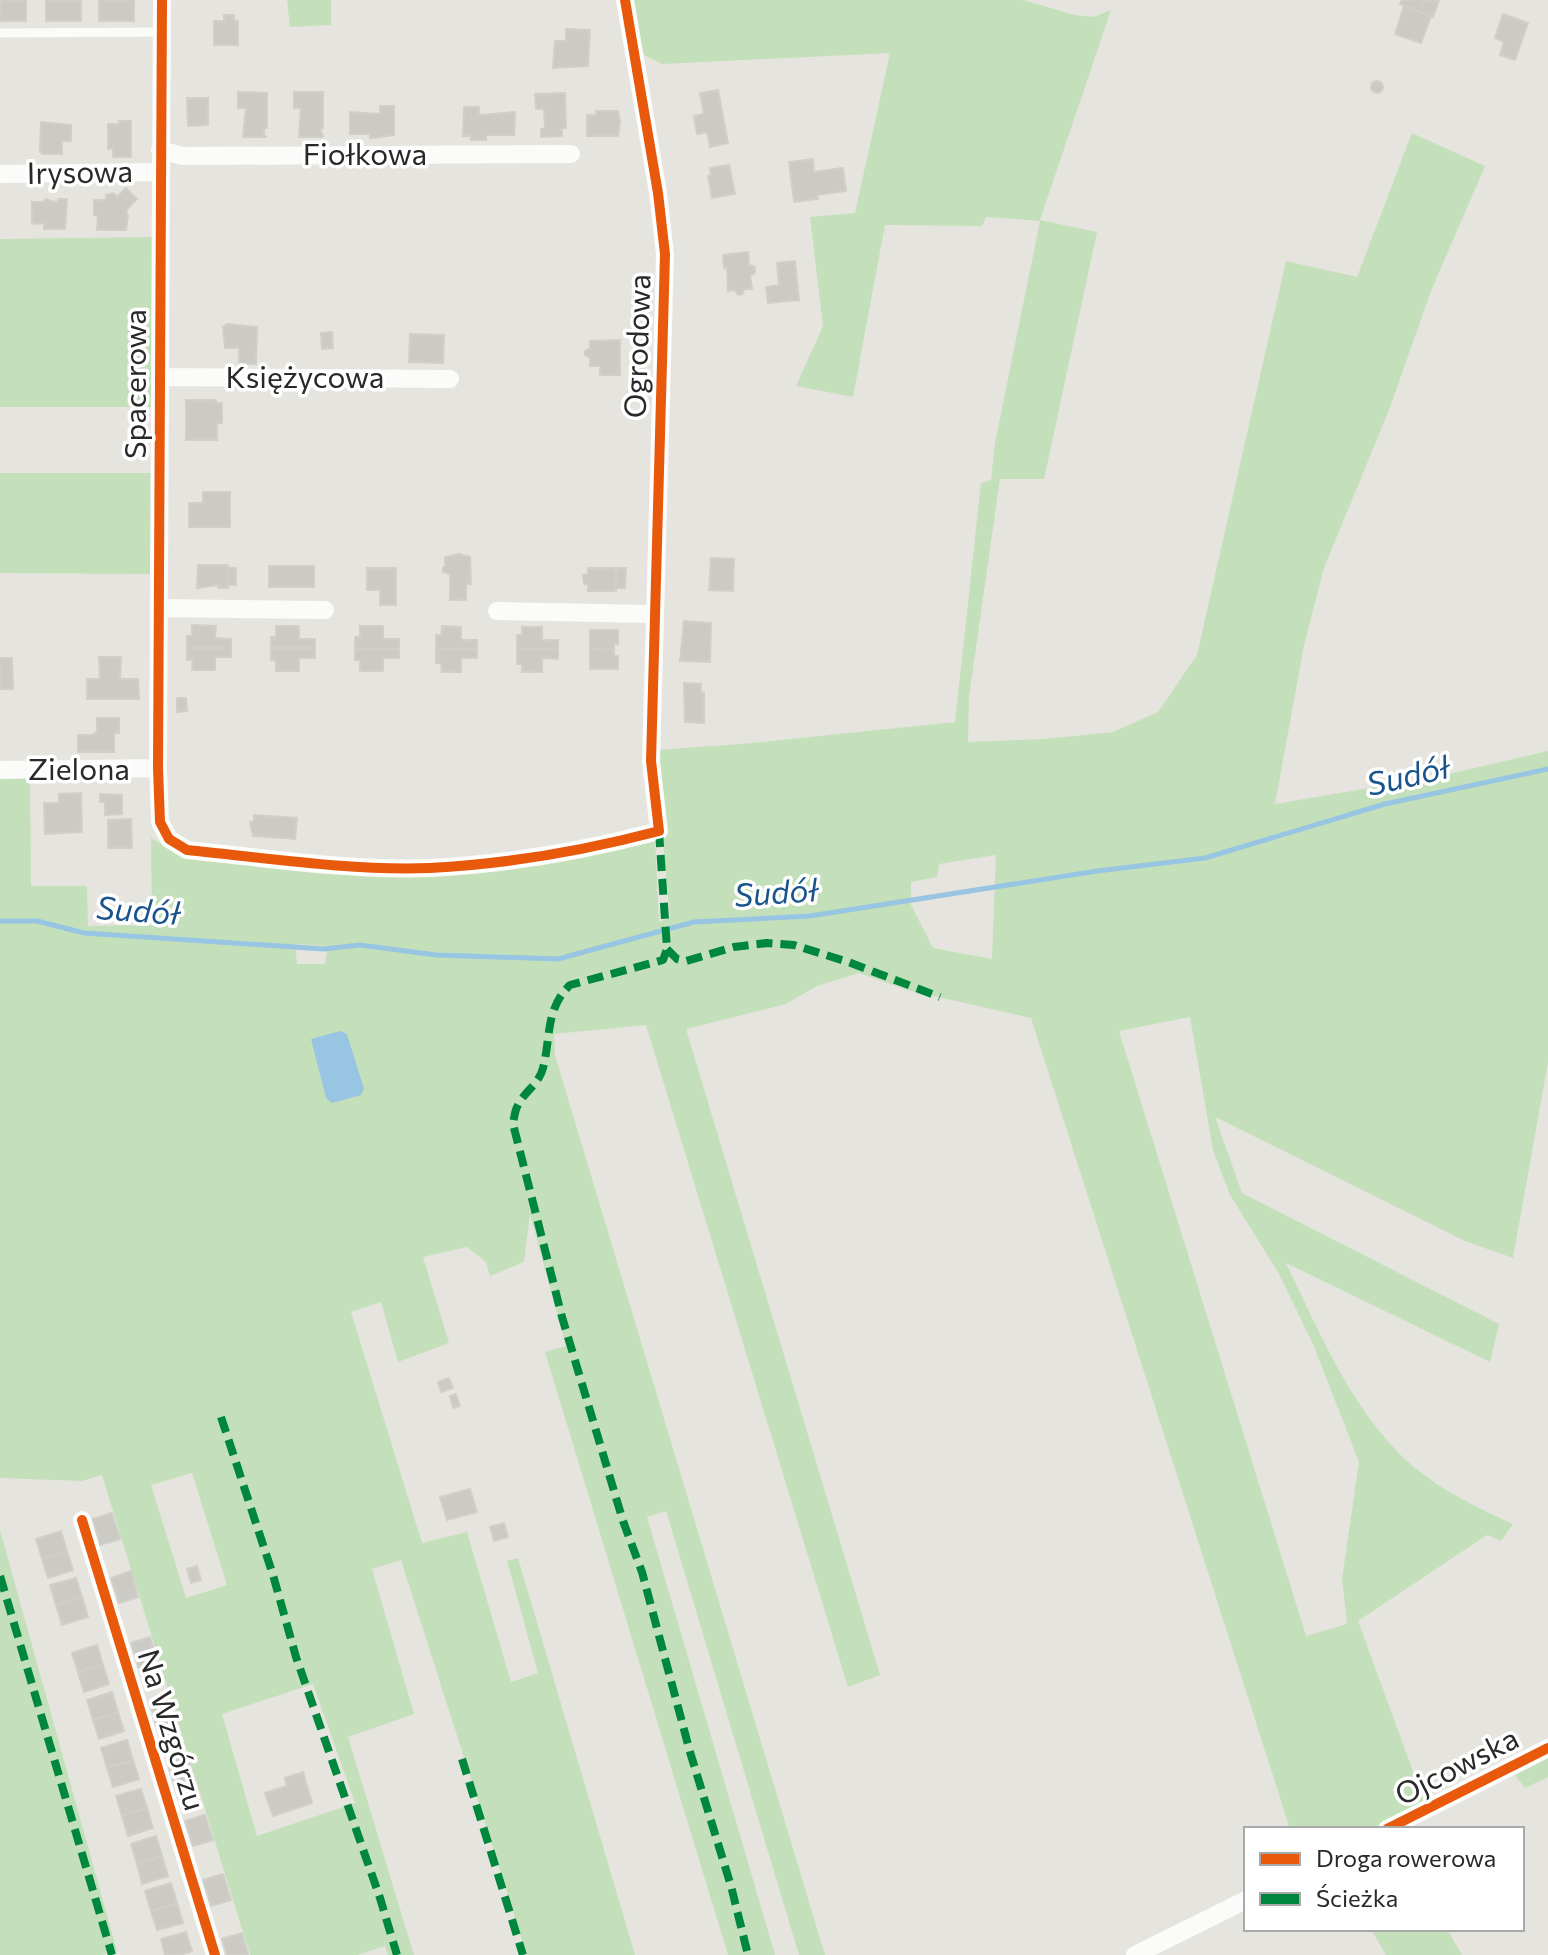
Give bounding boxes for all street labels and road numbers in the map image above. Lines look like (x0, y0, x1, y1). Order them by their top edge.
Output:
street label: Fiołkowa (303, 134, 427, 171)
street label: Irysowa (27, 151, 133, 190)
street label: Ogrodowa (614, 273, 657, 419)
street label: Spacerowa (115, 309, 152, 459)
street label: Księżycowa (226, 357, 384, 394)
street label: Zielona (28, 749, 130, 786)
street label: Na Wzgórzu (131, 1644, 215, 1814)
street label: Ojcowska (1388, 1718, 1524, 1812)

